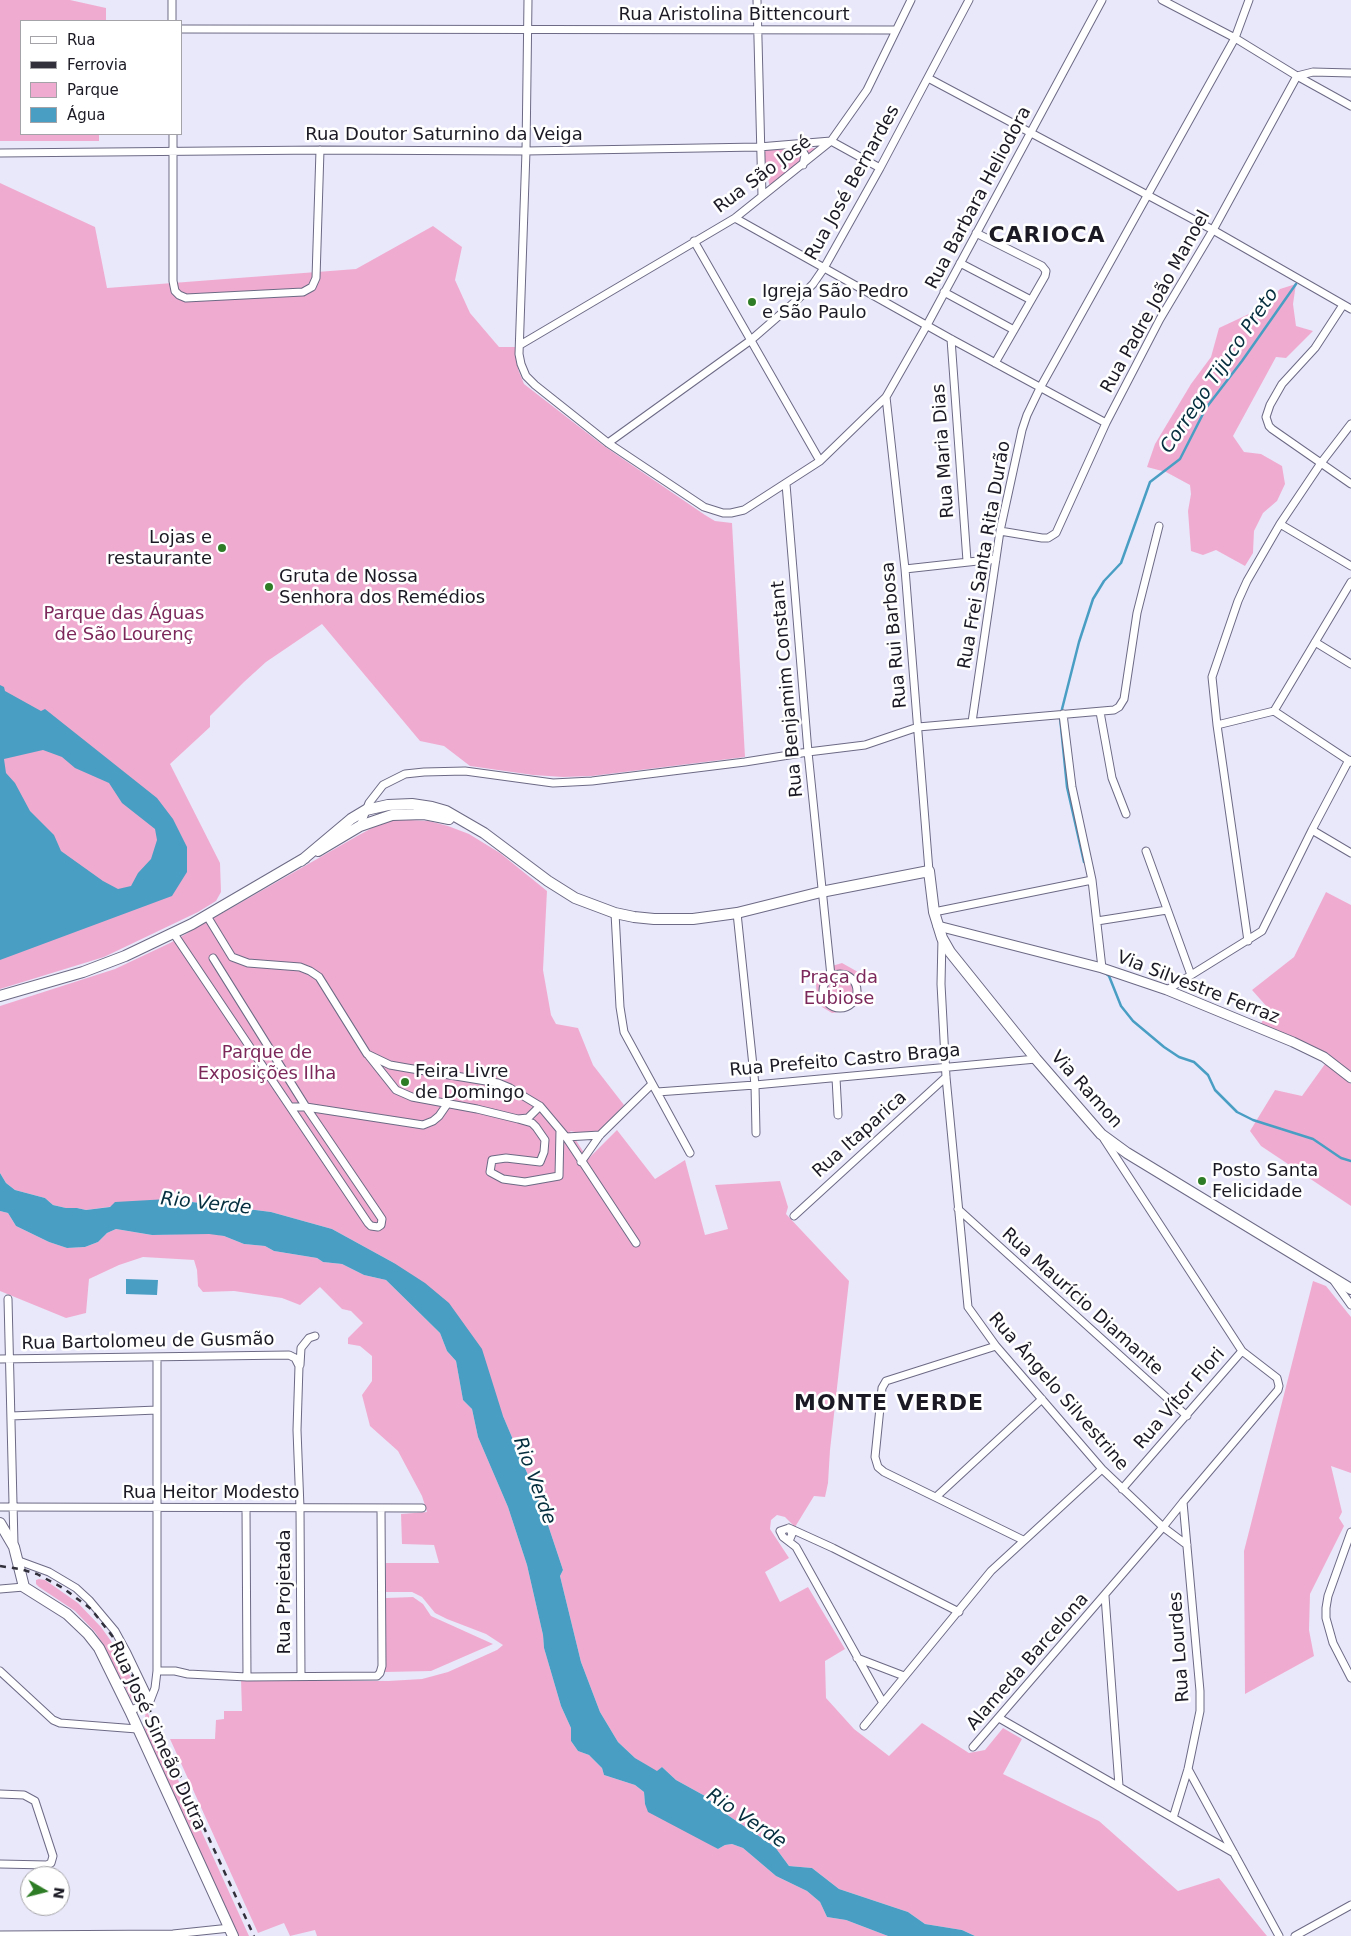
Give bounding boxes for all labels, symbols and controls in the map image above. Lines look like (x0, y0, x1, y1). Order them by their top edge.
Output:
street label: Rua Aristolina Bittencourt (619, 4, 849, 26)
legend (20, 20, 182, 135)
text: Rua (67, 31, 95, 49)
text: Ferrovia (67, 56, 127, 74)
text: Parque (67, 81, 119, 99)
street label: Rua José Bernardes (801, 102, 905, 264)
street label: Rua Barbara Heliodora (922, 103, 1036, 293)
text: Água (67, 106, 105, 124)
street label: Rua Doutor Saturnino da Veiga (305, 124, 583, 146)
street label: Rua São José (710, 132, 816, 218)
street label: Rua Padre João Manoel (1097, 207, 1215, 397)
district label: CARIOCA (988, 223, 1106, 249)
place label: Igreja São Pedro e São Paulo (762, 281, 908, 324)
water label: Corrego Tijuco Preto (1156, 284, 1284, 458)
marker: Igreja São Pedro e São Paulo (746, 296, 758, 308)
street label: Rua Maria Dias (929, 383, 959, 519)
street label: Rua Frei Santa Rita Durão (954, 439, 1016, 671)
place label: Lojas e restaurante (107, 527, 212, 570)
marker: Lojas e restaurante (216, 542, 228, 554)
street label: Rua Rui Barbosa (878, 561, 912, 709)
place label: Gruta de Nossa Senhora dos Remédios (279, 566, 485, 608)
street label: Rua Benjamim Constant (768, 580, 808, 798)
marker: Gruta de Nossa Senhora dos Remédios (263, 581, 275, 593)
park label: Parque das Águas de São Lourenç (44, 603, 204, 646)
street label: Via Silvestre Ferraz (1114, 947, 1282, 1029)
park label: Praça da Eubiose (800, 967, 878, 1010)
street label: Rua Prefeito Castro Braga (729, 1040, 961, 1082)
park label: Parque de Exposições Ilha (198, 1042, 336, 1084)
street label: Via Ramon (1046, 1047, 1126, 1133)
place label: Feira Livre de Domingo (415, 1061, 524, 1104)
marker: Feira Livre de Domingo (399, 1076, 411, 1088)
street label: Rua Itaparica (809, 1087, 911, 1183)
place label: Posto Santa Felicidade (1212, 1160, 1318, 1202)
marker: Posto Santa Felicidade (1196, 1175, 1208, 1187)
water label: Rio Verde (159, 1188, 253, 1220)
street label: Rua Maurício Diamante (997, 1224, 1167, 1380)
street label: Rua Ângelo Silvestrine (983, 1309, 1133, 1475)
street label: Rua Bartolomeu de Gusmão (21, 1329, 275, 1355)
street label: Rua Vítor Flori (1130, 1344, 1230, 1454)
district label: MONTE VERDE (793, 1391, 985, 1417)
water label: Rio Verde (508, 1434, 560, 1528)
street label: Rua Heitor Modesto (122, 1482, 300, 1504)
street label: Rua Projetada (274, 1529, 296, 1655)
street label: Alameda Barcelona (962, 1589, 1094, 1735)
street label: Rua Lourdes (1165, 1591, 1195, 1703)
street label: Rua José Simeão Dutra (104, 1638, 210, 1834)
water label: Rio Verde (702, 1784, 790, 1854)
north arrow (20, 1866, 70, 1916)
text: N (50, 1886, 68, 1900)

